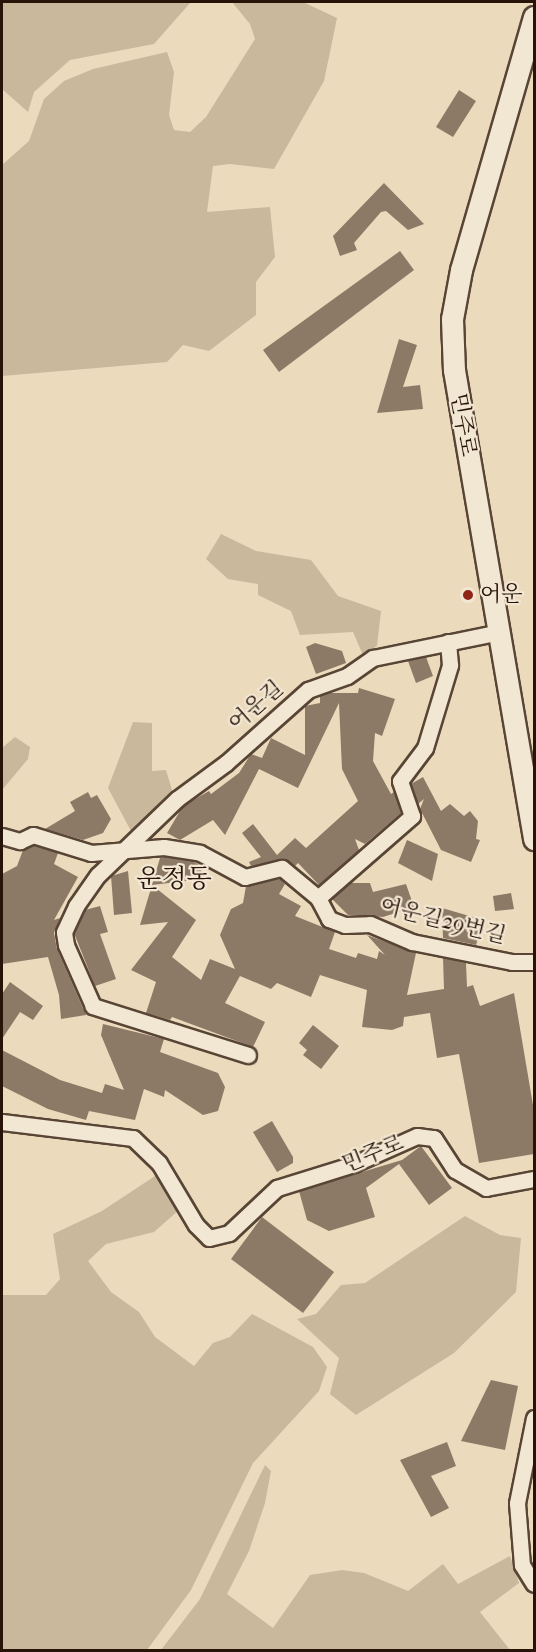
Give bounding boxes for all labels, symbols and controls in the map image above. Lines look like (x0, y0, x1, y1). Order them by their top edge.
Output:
street label: 민주로 (444, 391, 482, 459)
place label: 어운 (480, 582, 523, 608)
marker: 어운 (461, 588, 475, 602)
street label: 어운길 (223, 675, 289, 737)
district label: 운정동 (136, 863, 212, 895)
street label: 어운길29번길 (377, 893, 509, 949)
street label: 민주로 (338, 1130, 408, 1178)

